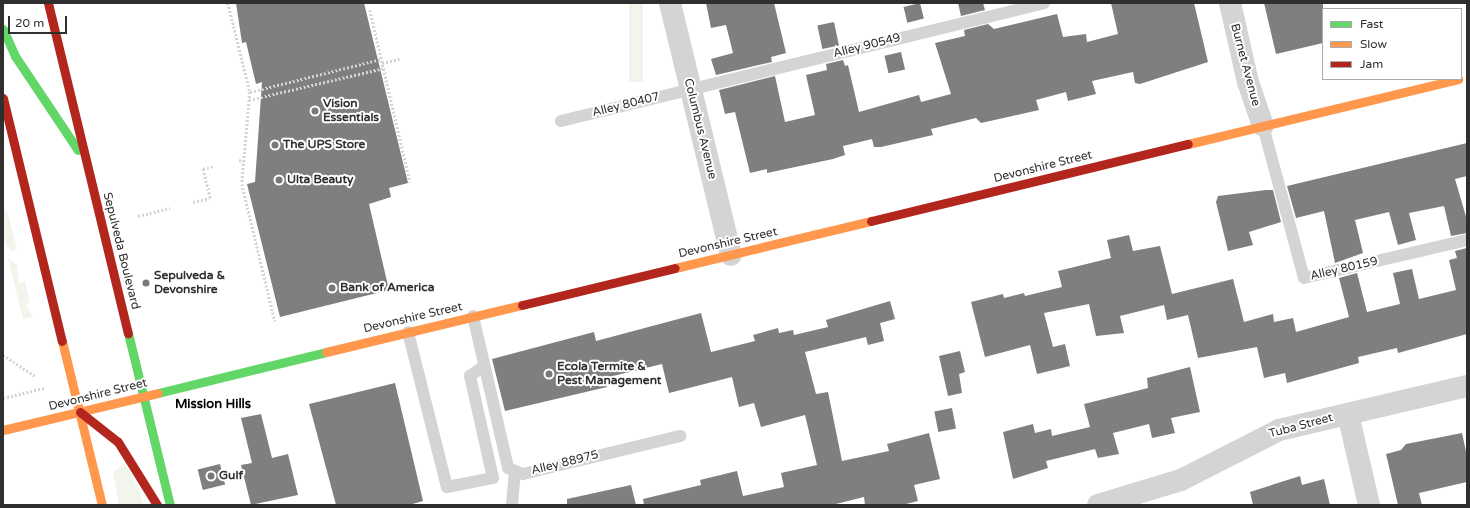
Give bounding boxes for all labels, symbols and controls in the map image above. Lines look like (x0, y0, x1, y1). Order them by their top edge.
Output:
scale bar (10, 8, 69, 34)
legend (1322, 8, 1462, 80)
text: 20 m (15, 16, 44, 30)
text: Fast (1360, 17, 1383, 31)
street label: Burnet Avenue (1227, 22, 1263, 108)
street label: Alley 90549 (832, 31, 902, 61)
text: Slow (1360, 37, 1387, 51)
text: Jam (1360, 57, 1383, 71)
street label: Columbus Avenue (680, 77, 720, 181)
street label: Alley 80407 (591, 90, 661, 120)
place label: Vision Essentials (323, 97, 379, 125)
marker: Vision Essentials (310, 106, 320, 116)
place label: The UPS Store (283, 138, 365, 152)
marker: The UPS Store (270, 140, 280, 150)
street label: Devonshire Street (992, 148, 1094, 186)
place label: Ulta Beauty (287, 173, 353, 187)
marker: Ulta Beauty (274, 175, 284, 185)
street label: Sepulveda Boulevard (99, 191, 143, 311)
street label: Devonshire Street (677, 225, 779, 261)
street label: Alley 80159 (1309, 254, 1379, 284)
place label: Sepulveda & Devonshire (154, 269, 225, 297)
marker: Sepulveda & Devonshire (141, 278, 151, 288)
place label: Bank of America (340, 281, 434, 295)
marker: Bank of America (327, 283, 337, 293)
street label: Devonshire Street (362, 300, 464, 336)
place label: Ecola Termite & Pest Management (557, 360, 661, 388)
marker: Ecola Termite & Pest Management (544, 369, 554, 379)
street label: Devonshire Street (47, 376, 149, 414)
district label: Mission Hills (175, 396, 251, 412)
street label: Tuba Street (1267, 411, 1335, 441)
street label: Alley 88975 (530, 448, 600, 478)
place label: Gulf (219, 469, 243, 483)
marker: Gulf (206, 471, 216, 481)

